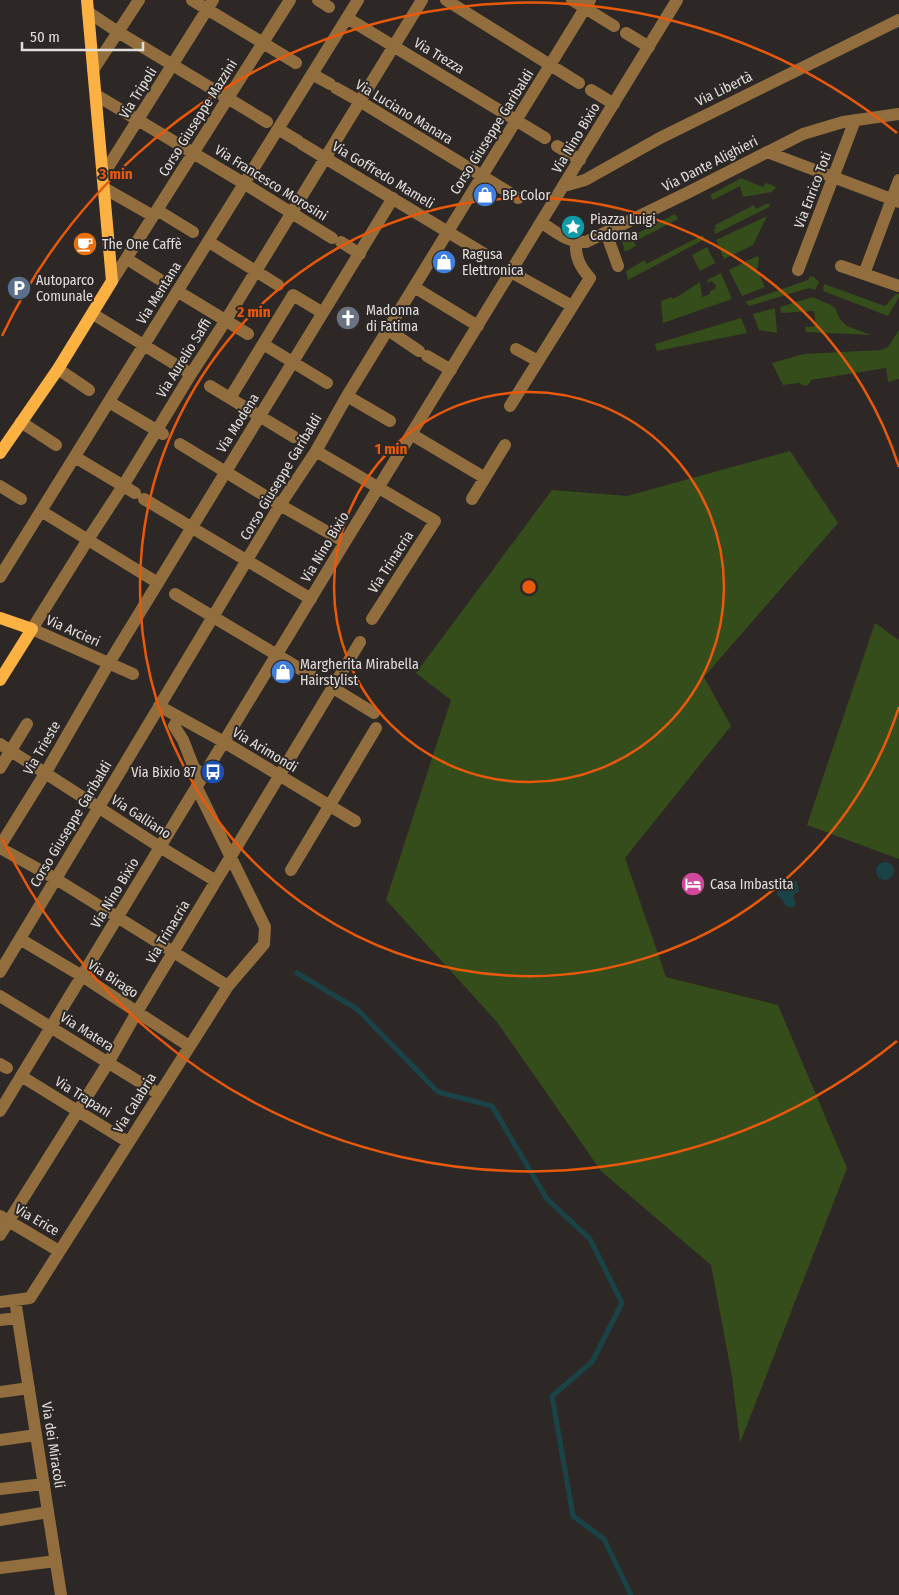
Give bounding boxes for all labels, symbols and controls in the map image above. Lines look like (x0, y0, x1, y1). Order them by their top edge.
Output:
scale bar (22, 20, 144, 52)
text: 50 m (30, 28, 60, 46)
street label: Via Trezza (411, 34, 467, 78)
street label: Corso Giuseppe Mazzini (155, 56, 241, 180)
street label: Via Tripoli (116, 64, 160, 122)
street label: Corso Giuseppe Garibaldi (447, 66, 537, 198)
street label: Via Libertà (693, 68, 755, 110)
street label: Via Luciano Manara (352, 76, 456, 148)
street label: Via Nino Bixio (548, 100, 604, 176)
street label: Via Dante Alighieri (659, 133, 761, 195)
street label: Via Goffredo Mameli (329, 138, 437, 212)
street label: Via Francesco Morosini (211, 141, 331, 225)
street label: Via Enrico Toti (791, 149, 835, 231)
text: 3 min (98, 165, 133, 183)
shop icon: BP Color (472, 182, 498, 208)
place label: BP Color (502, 187, 550, 204)
place label: Piazza Luigi Cadorna (590, 211, 656, 244)
place icon: Piazza Luigi Cadorna (560, 214, 586, 240)
cafe icon: The One Caffè (72, 231, 98, 257)
place label: The One Caffè (102, 236, 182, 253)
place label: Ragusa Elettronica (462, 246, 524, 279)
shop icon: Ragusa Elettronica (431, 249, 457, 275)
street label: Via Mentana (133, 258, 185, 327)
place label: Autoparco Comunale (36, 272, 94, 305)
parking icon: Autoparco Comunale (6, 275, 32, 301)
place label: Madonna di Fatima (366, 302, 419, 335)
text: 2 min (236, 303, 271, 321)
church icon: Madonna di Fatima (335, 305, 361, 331)
street label: Via Aurelio Saffi (153, 315, 215, 401)
street label: Via Modena (213, 390, 263, 456)
street label: Corso Giuseppe Garibaldi (237, 411, 325, 543)
text: 1 min (375, 440, 407, 458)
street label: Via Nino Bixio (297, 509, 353, 585)
street label: Via Trinacria (365, 528, 417, 596)
centre of rings (520, 578, 538, 596)
street label: Via Arcieri (43, 612, 103, 650)
place label: Margherita Mirabella Hairstylist (300, 656, 419, 689)
shop icon: Margherita Mirabella Hairstylist (270, 659, 296, 685)
street label: Via Trieste (20, 718, 64, 778)
street label: Via Arimondi (229, 724, 301, 776)
street label: Corso Giuseppe Garibaldi (27, 758, 115, 890)
bus stop icon: Via Bixio 87 (200, 759, 226, 785)
place label: Via Bixio 87 (131, 764, 196, 781)
street label: Via Galliano (108, 791, 174, 843)
street label: Via Nino Bixio (87, 855, 143, 931)
hotel icon: Casa Imbastita (680, 871, 706, 897)
place label: Casa Imbastita (710, 876, 794, 893)
street label: Via Trinacria (142, 897, 194, 967)
street label: Via Birago (85, 956, 141, 1002)
street label: Via Matera (57, 1009, 117, 1055)
street label: Via Calabria (110, 1070, 160, 1136)
street label: Via Trapani (52, 1073, 114, 1121)
street label: Via Erice (12, 1201, 62, 1239)
street label: Via dei Miracoli (38, 1401, 68, 1489)

